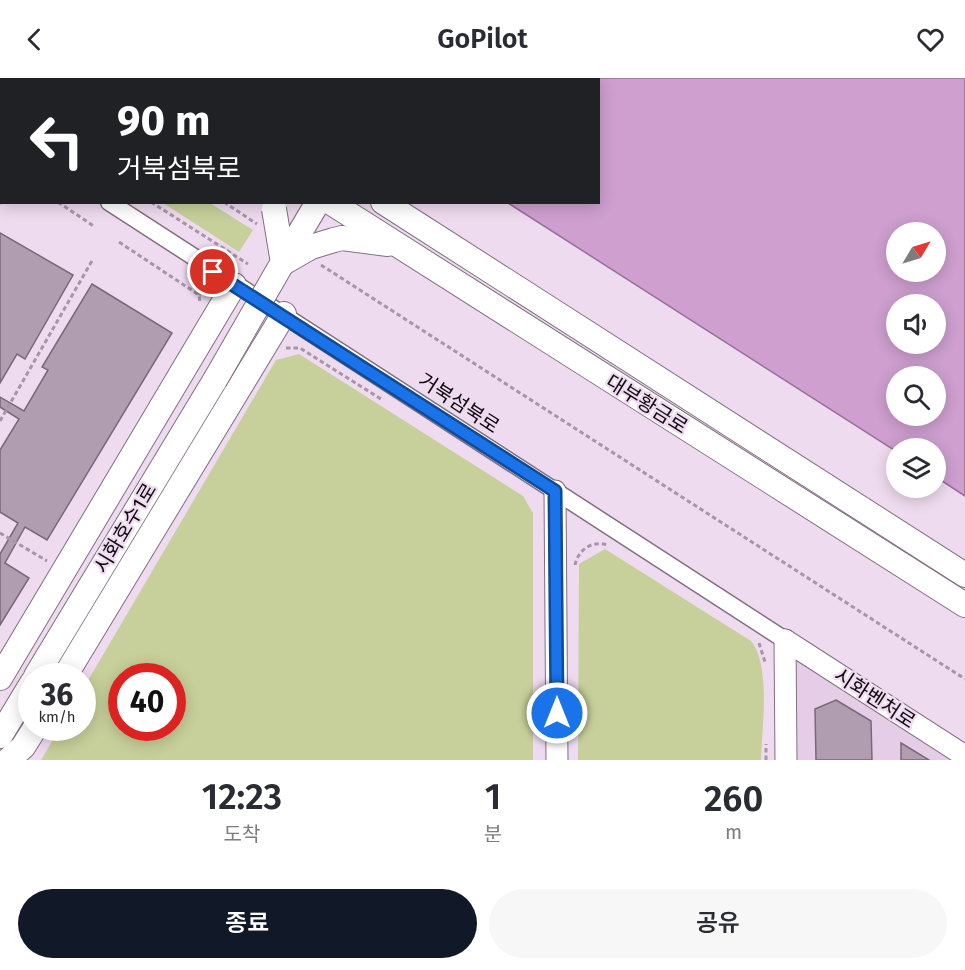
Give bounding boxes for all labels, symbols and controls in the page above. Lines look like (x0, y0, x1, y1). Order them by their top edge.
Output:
icon: back (18, 23, 51, 56)
text: GoPilot (437, 23, 528, 55)
icon: heart (914, 23, 947, 56)
text: 90 m (117, 96, 211, 146)
icon: left (18, 102, 96, 180)
text: 거북섬북로 (117, 153, 241, 185)
north arrow (886, 222, 946, 282)
map controls (886, 222, 946, 498)
pin (187, 246, 238, 297)
icon: arrive (196, 255, 229, 288)
button: sound (886, 294, 946, 354)
button: search (886, 366, 946, 426)
street label: 거북섬북로 (414, 368, 504, 438)
street label: 대부황금로 (602, 369, 692, 439)
button: layers (886, 438, 946, 498)
street label: 시화호수1로 (89, 479, 161, 577)
speed limit sign: 40 (108, 663, 186, 741)
street label: 시화벤처로 (830, 663, 920, 733)
text: 36 (41, 677, 73, 713)
position arrow (525, 681, 589, 745)
text: km/h (38, 708, 76, 726)
text: 12:23 (202, 775, 282, 819)
text: 1 (485, 775, 501, 819)
text: 260 (704, 777, 763, 821)
text: m (725, 820, 742, 844)
text: 도착 (223, 822, 260, 846)
text: 분 (484, 822, 502, 846)
button: 종료 (18, 889, 477, 958)
button: 공유 (489, 889, 947, 958)

